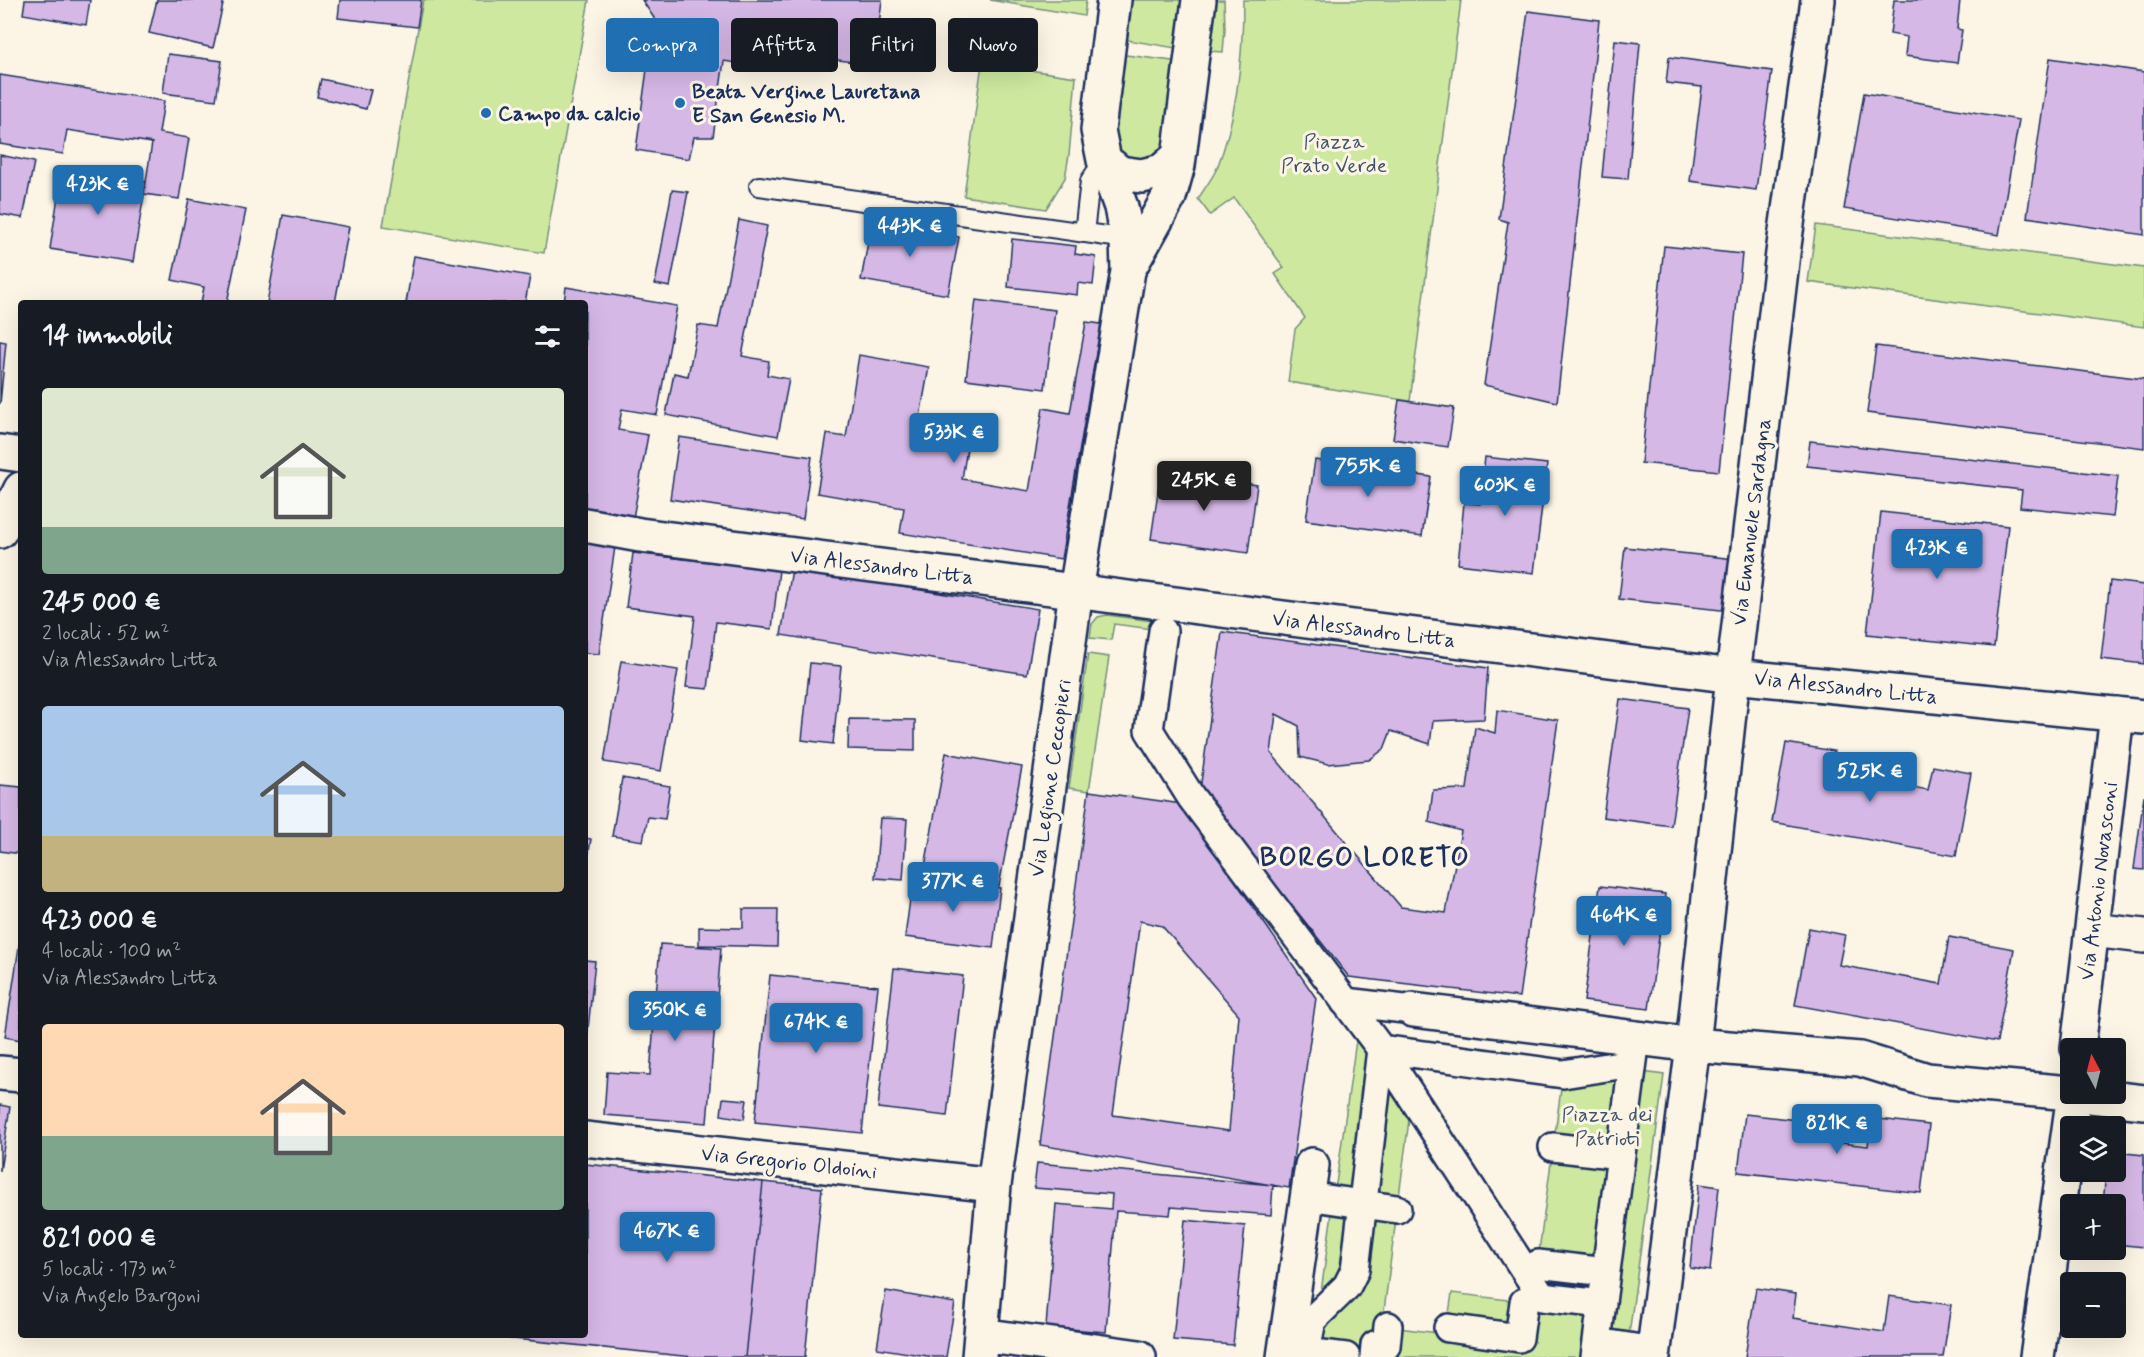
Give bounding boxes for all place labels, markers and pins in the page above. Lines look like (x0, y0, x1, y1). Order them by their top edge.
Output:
place label: Beata Vergine Lauretana E San Genesio M. (692, 78, 921, 130)
marker: Beata Vergine Lauretana E San Genesio M. (673, 96, 687, 110)
place label: Campo da calcio (498, 100, 640, 128)
marker: Campo da calcio (479, 106, 493, 120)
pin: 423K € (49, 165, 147, 216)
pin: 443K € (861, 207, 959, 258)
pin: 533K € (905, 413, 1003, 464)
pin: 755K € (1319, 447, 1417, 498)
pin: 245K € (1155, 461, 1253, 512)
pin: 603K € (1456, 466, 1554, 517)
pin: 423K € (1888, 529, 1986, 580)
pin: 525K € (1821, 752, 1919, 803)
pin: 377K € (904, 862, 1002, 913)
pin: 464K € (1575, 896, 1673, 947)
pin: 350K € (626, 991, 724, 1042)
pin: 674K € (767, 1003, 865, 1054)
pin: 821K € (1788, 1104, 1886, 1155)
pin: 467K € (618, 1212, 716, 1263)

